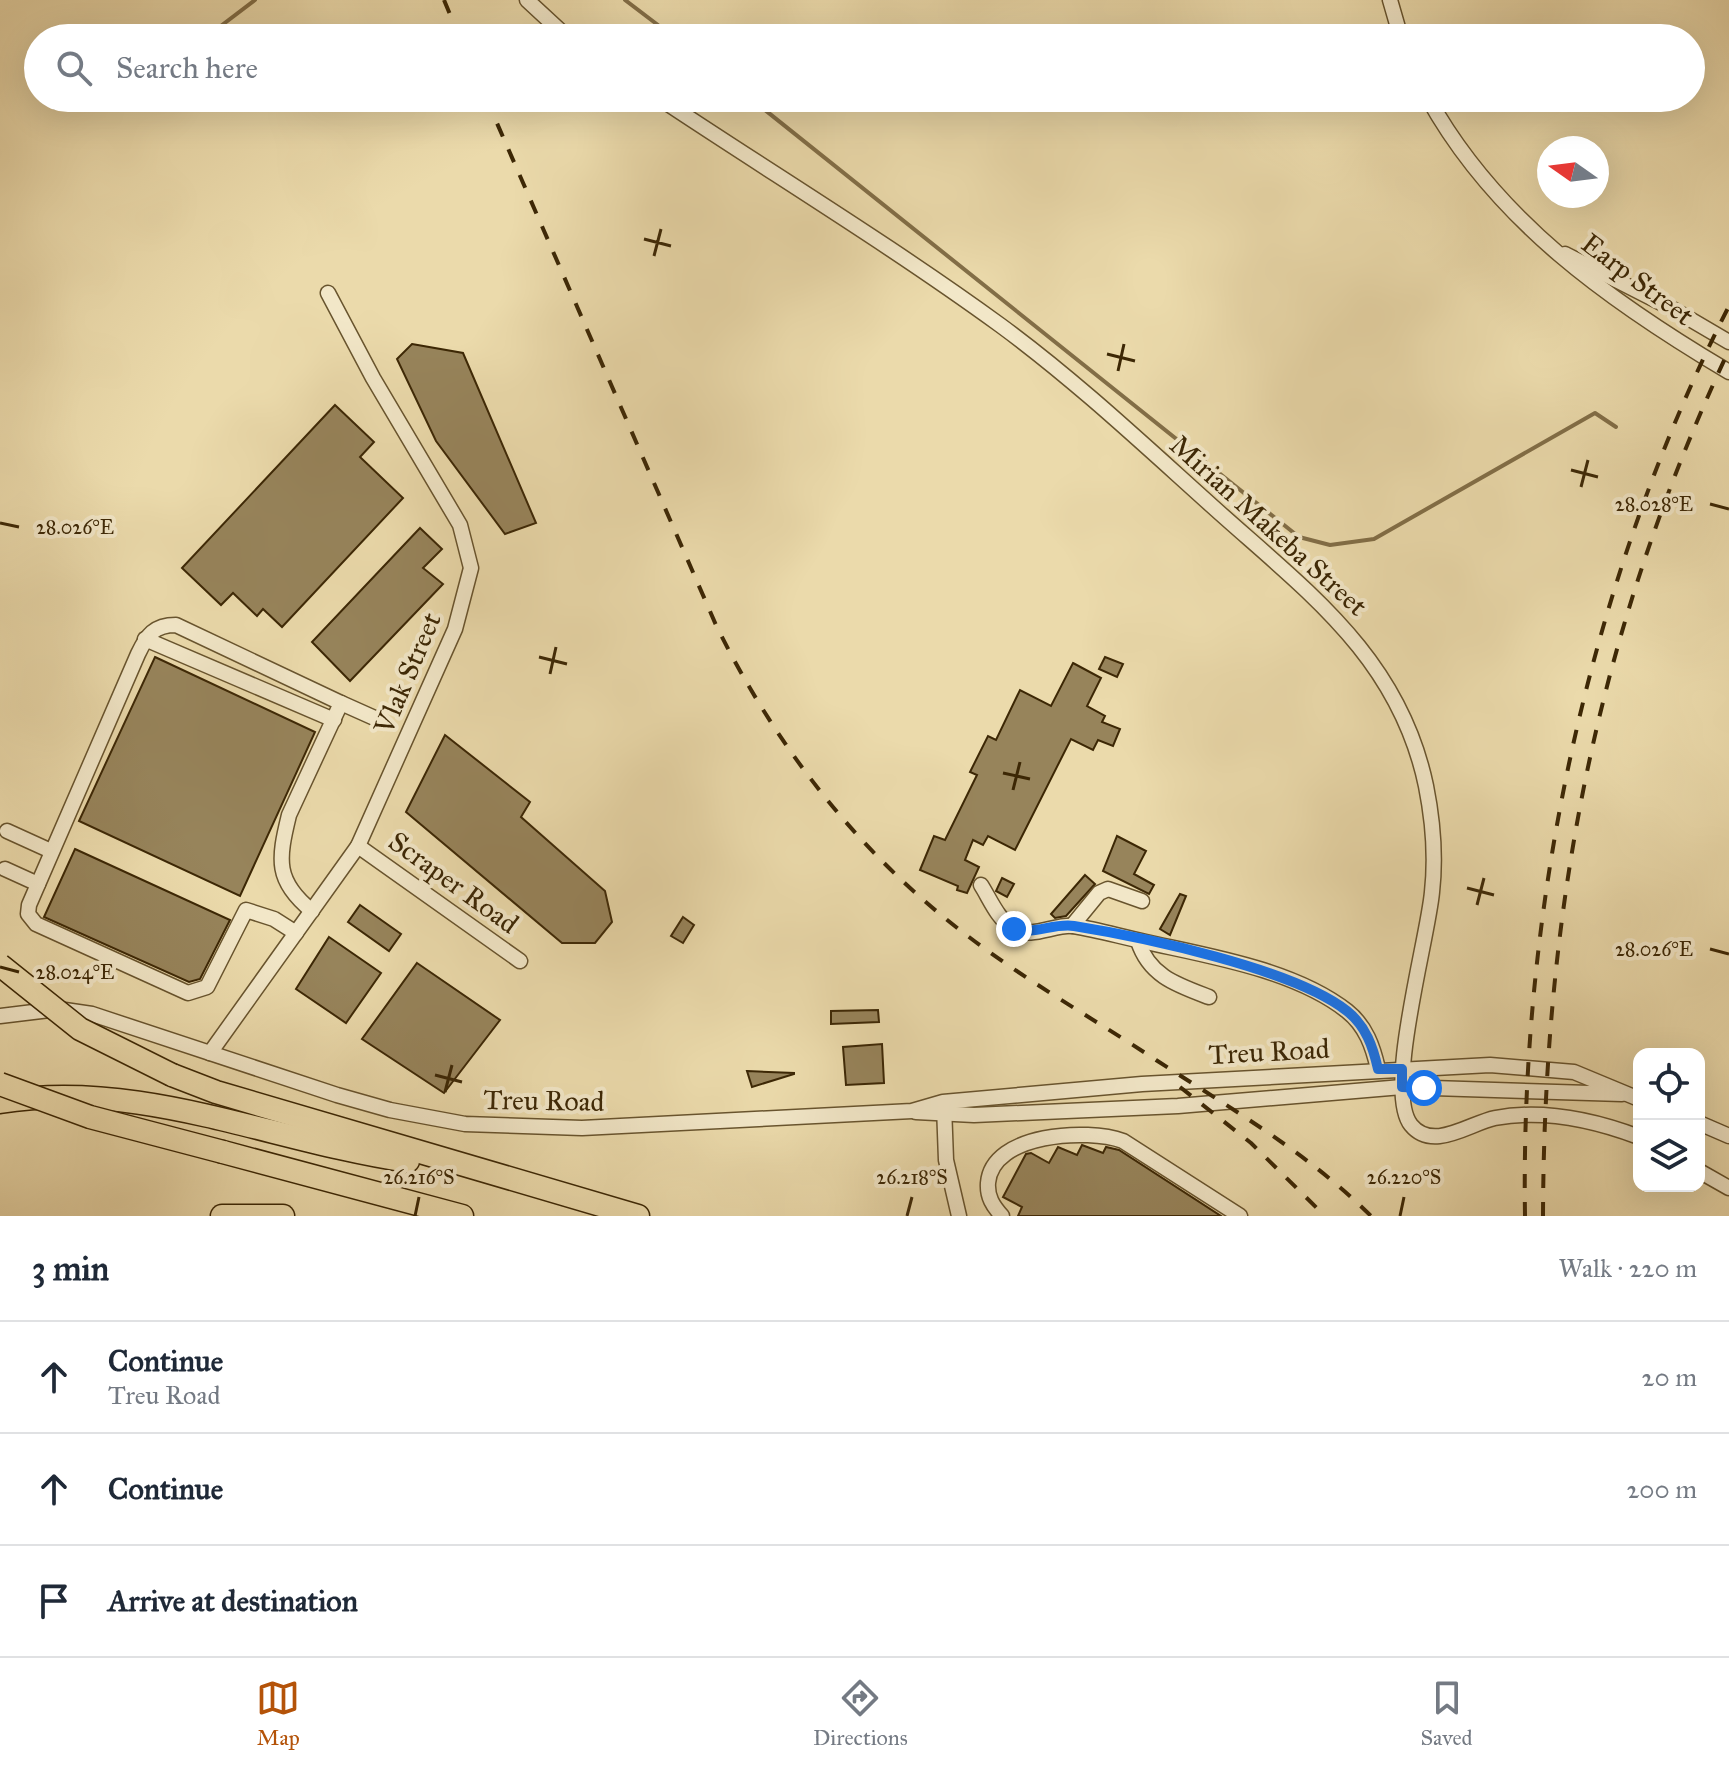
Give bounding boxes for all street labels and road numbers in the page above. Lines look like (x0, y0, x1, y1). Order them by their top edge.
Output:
street label: Earp Street (1574, 226, 1701, 333)
street label: Mirian Makeba Street (1163, 427, 1375, 623)
street label: Vlak Street (366, 607, 449, 740)
street label: Scraper Road (382, 824, 526, 941)
street label: Treu Road (1208, 1031, 1330, 1072)
street label: Treu Road (483, 1082, 605, 1119)

